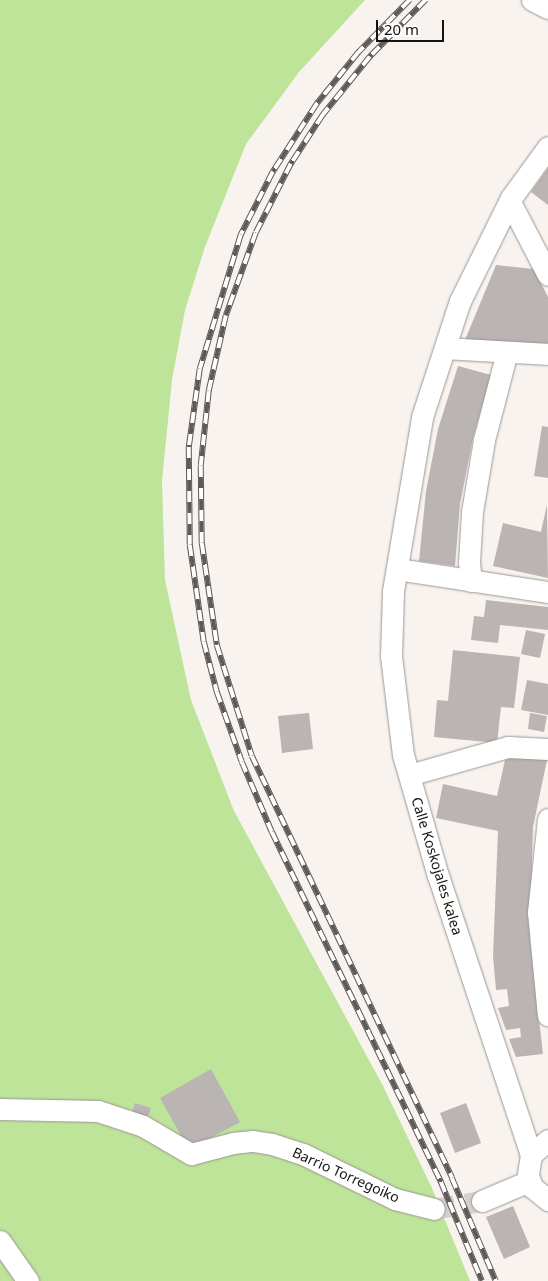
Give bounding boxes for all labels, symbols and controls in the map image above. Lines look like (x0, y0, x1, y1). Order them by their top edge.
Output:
scale bar (378, 10, 446, 42)
text: 20 m (384, 19, 419, 39)
street label: Calle Koskojales kalea (408, 795, 466, 937)
street label: Barrio Torregoiko (290, 1144, 402, 1206)

